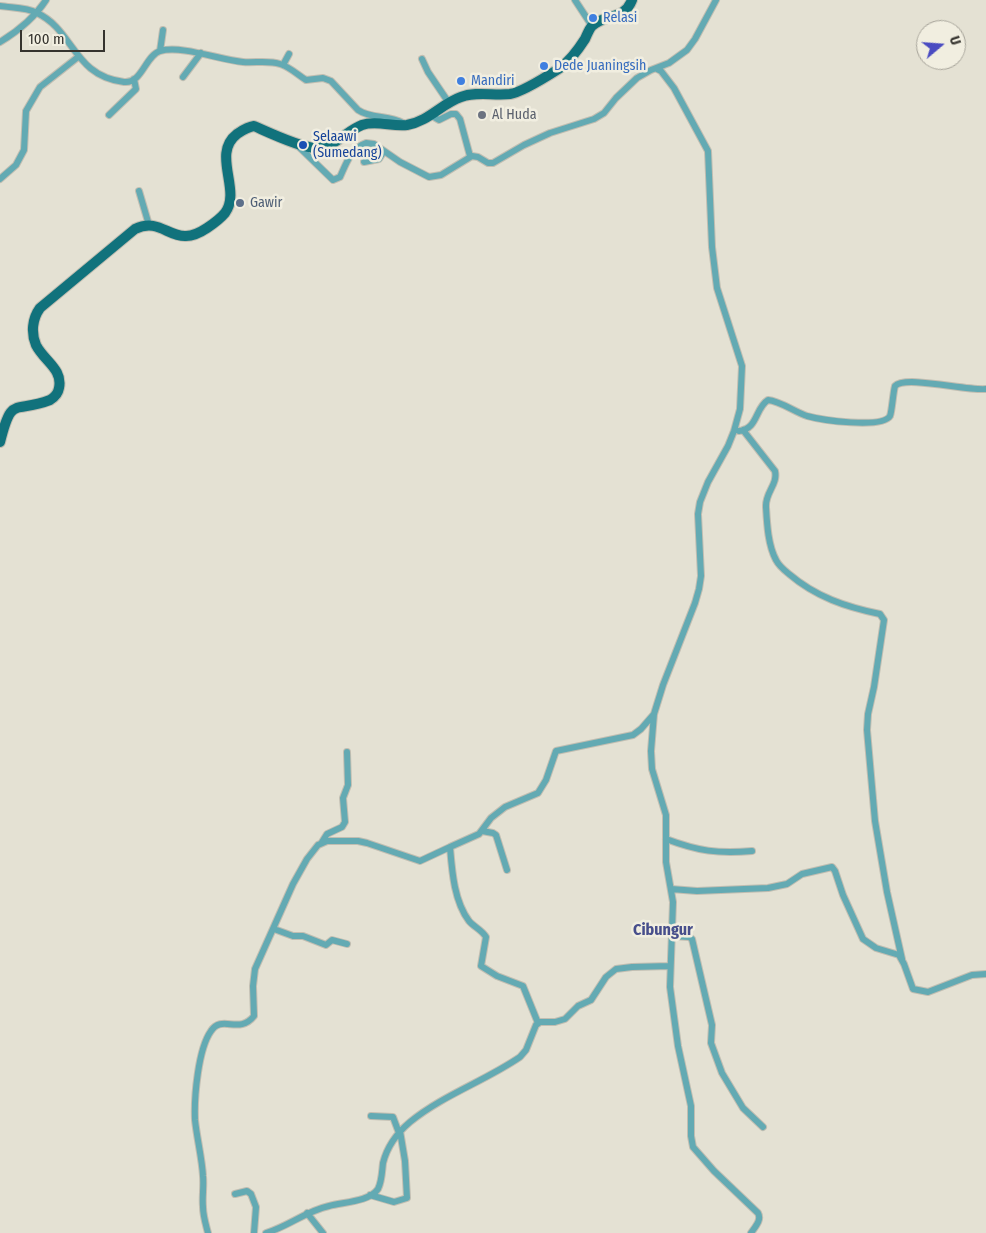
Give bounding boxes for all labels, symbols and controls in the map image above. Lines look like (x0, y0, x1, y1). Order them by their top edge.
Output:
place label: Relasi (603, 10, 637, 26)
marker: Relasi (587, 12, 599, 24)
scale bar (22, 20, 108, 52)
north arrow (916, 20, 966, 70)
text: 100 m (28, 30, 65, 48)
text: U (945, 34, 964, 47)
place label: Dede Juaningsih (554, 58, 646, 74)
marker: Dede Juaningsih (538, 60, 550, 72)
place label: Mandiri (471, 73, 515, 89)
marker: Mandiri (455, 75, 467, 87)
place label: Al Huda (492, 107, 537, 123)
marker: Al Huda (476, 109, 488, 121)
place label: Selaawi (Sumedang) (313, 129, 382, 162)
marker: Selaawi (Sumedang) (297, 139, 309, 151)
place label: Gawir (250, 195, 282, 211)
marker: Gawir (234, 197, 246, 209)
district label: Cibungur (633, 921, 693, 941)

